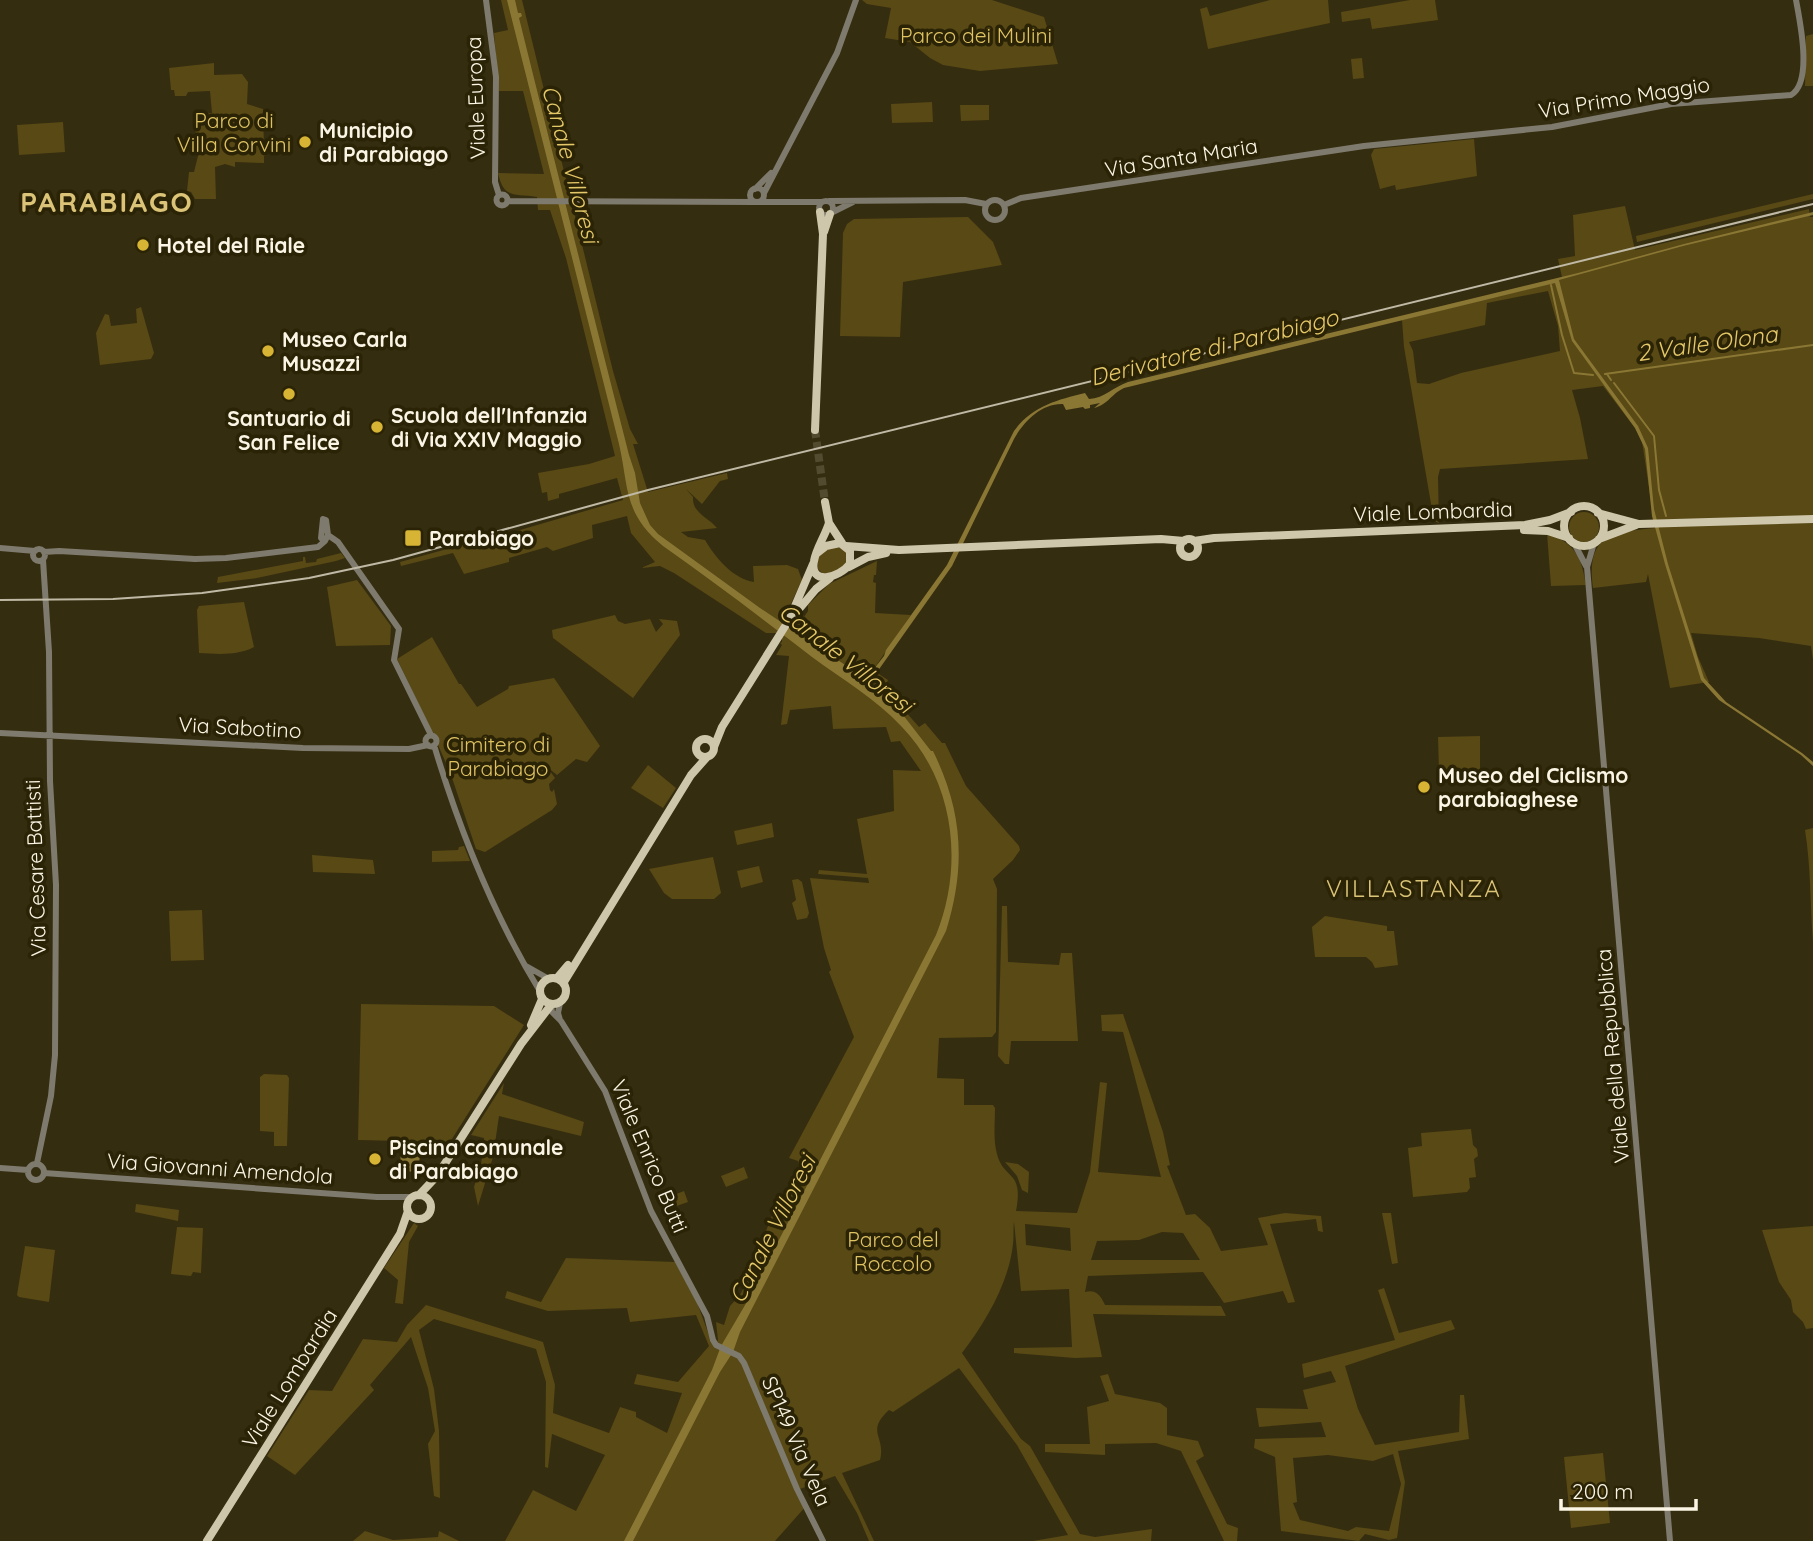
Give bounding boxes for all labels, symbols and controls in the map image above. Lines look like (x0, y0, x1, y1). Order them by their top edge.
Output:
park label: Parco dei Mulini (900, 22, 1052, 48)
street label: Viale Europa (460, 36, 490, 160)
street label: Via Primo Maggio (1537, 71, 1711, 123)
water label: Canale Villoresi (536, 82, 607, 249)
park label: Parco di Villa Corvini (177, 107, 291, 157)
place label: Municipio di Parabiago (319, 117, 448, 167)
street label: Via Santa Maria (1103, 132, 1259, 182)
marker: Municipio di Parabiago (297, 134, 313, 150)
district label: PARABIAGO (20, 184, 194, 219)
place label: Hotel del Riale (157, 232, 305, 258)
marker: Hotel del Riale (135, 237, 151, 253)
water label: Derivatore di Parabiago (1087, 302, 1342, 392)
water label: 2 Valle Olona (1635, 319, 1780, 367)
place label: Museo Carla Musazzi (282, 326, 407, 376)
marker: Museo Carla Musazzi (260, 343, 276, 359)
marker: Santuario di San Felice (281, 386, 297, 402)
place label: Scuola dell'Infanzia di Via XXIV Maggio (391, 402, 587, 452)
place label: Santuario di San Felice (227, 405, 351, 455)
marker: Scuola dell'Infanzia di Via XXIV Maggio (369, 419, 385, 435)
street label: Viale Lombardia (1353, 495, 1513, 527)
place label: Parabiago (429, 525, 534, 551)
marker: Parabiago (403, 528, 423, 548)
water label: Canale Villoresi (773, 597, 921, 721)
street label: Via Sabotino (178, 711, 302, 743)
park label: Cimitero di Parabiago (446, 731, 550, 781)
place label: Museo del Ciclismo parabiaghese (1438, 762, 1628, 812)
street label: Via Cesare Battisti (19, 779, 51, 957)
marker: Museo del Ciclismo parabiaghese (1416, 779, 1432, 795)
district label: VILLASTANZA (1326, 873, 1502, 903)
street label: Viale della Repubblica (1590, 948, 1634, 1164)
street label: Viale Enrico Butti (606, 1076, 694, 1236)
place label: Piscina comunale di Parabiago (389, 1134, 563, 1184)
street label: Via Giovanni Amendola (106, 1147, 334, 1189)
water label: Canale Villoresi (722, 1147, 823, 1308)
marker: Piscina comunale di Parabiago (367, 1151, 383, 1167)
park label: Parco del Roccolo (847, 1226, 939, 1276)
street label: Viale Lombardia (236, 1304, 342, 1452)
street label: SP149 Via Vela (757, 1372, 837, 1510)
scale bar (1561, 1468, 1696, 1512)
text: 200 m (1572, 1478, 1634, 1504)

